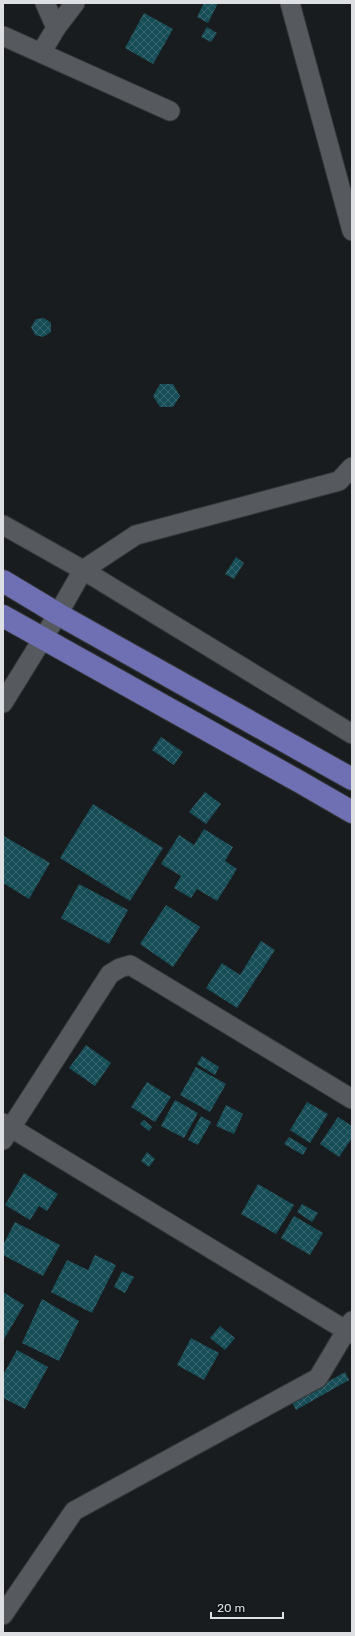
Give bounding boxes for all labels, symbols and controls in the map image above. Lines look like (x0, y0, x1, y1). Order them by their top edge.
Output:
scale bar (211, 1594, 283, 1620)
text: 20 m (217, 1601, 245, 1615)

